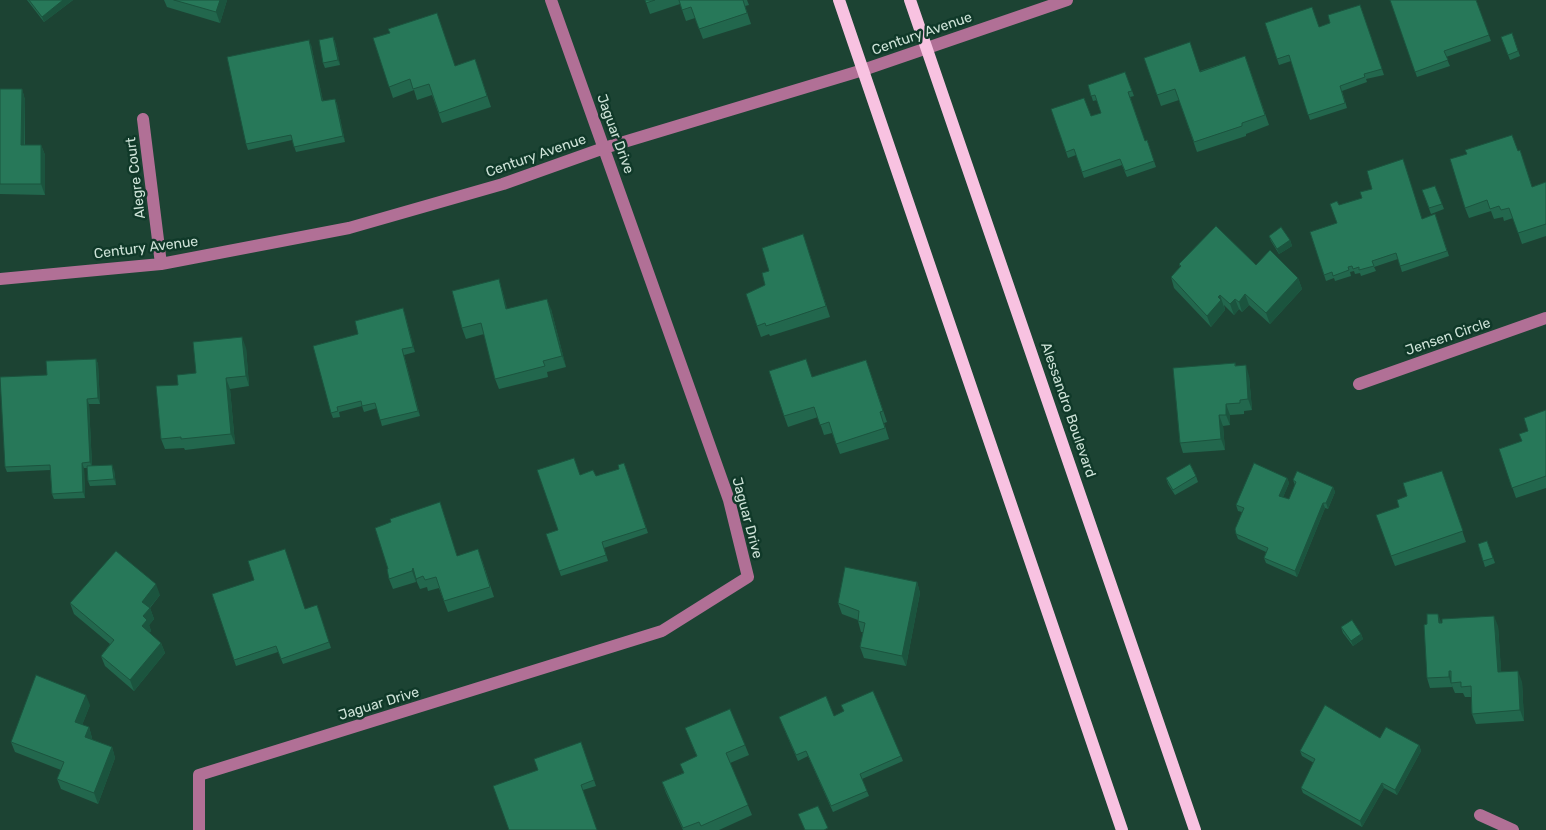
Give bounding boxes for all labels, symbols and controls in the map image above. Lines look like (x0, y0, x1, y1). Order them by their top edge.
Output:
street label: Century Avenue (870, 9, 974, 59)
street label: Jaguar Drive (593, 92, 637, 176)
street label: Century Avenue (484, 131, 588, 181)
street label: Alegre Court (123, 136, 149, 220)
street label: Century Avenue (93, 233, 199, 263)
street label: Jensen Circle (1403, 315, 1493, 359)
street label: Alessandro Boulevard (1037, 340, 1099, 480)
street label: Jaguar Drive (728, 475, 766, 561)
street label: Jaguar Drive (337, 684, 421, 724)

